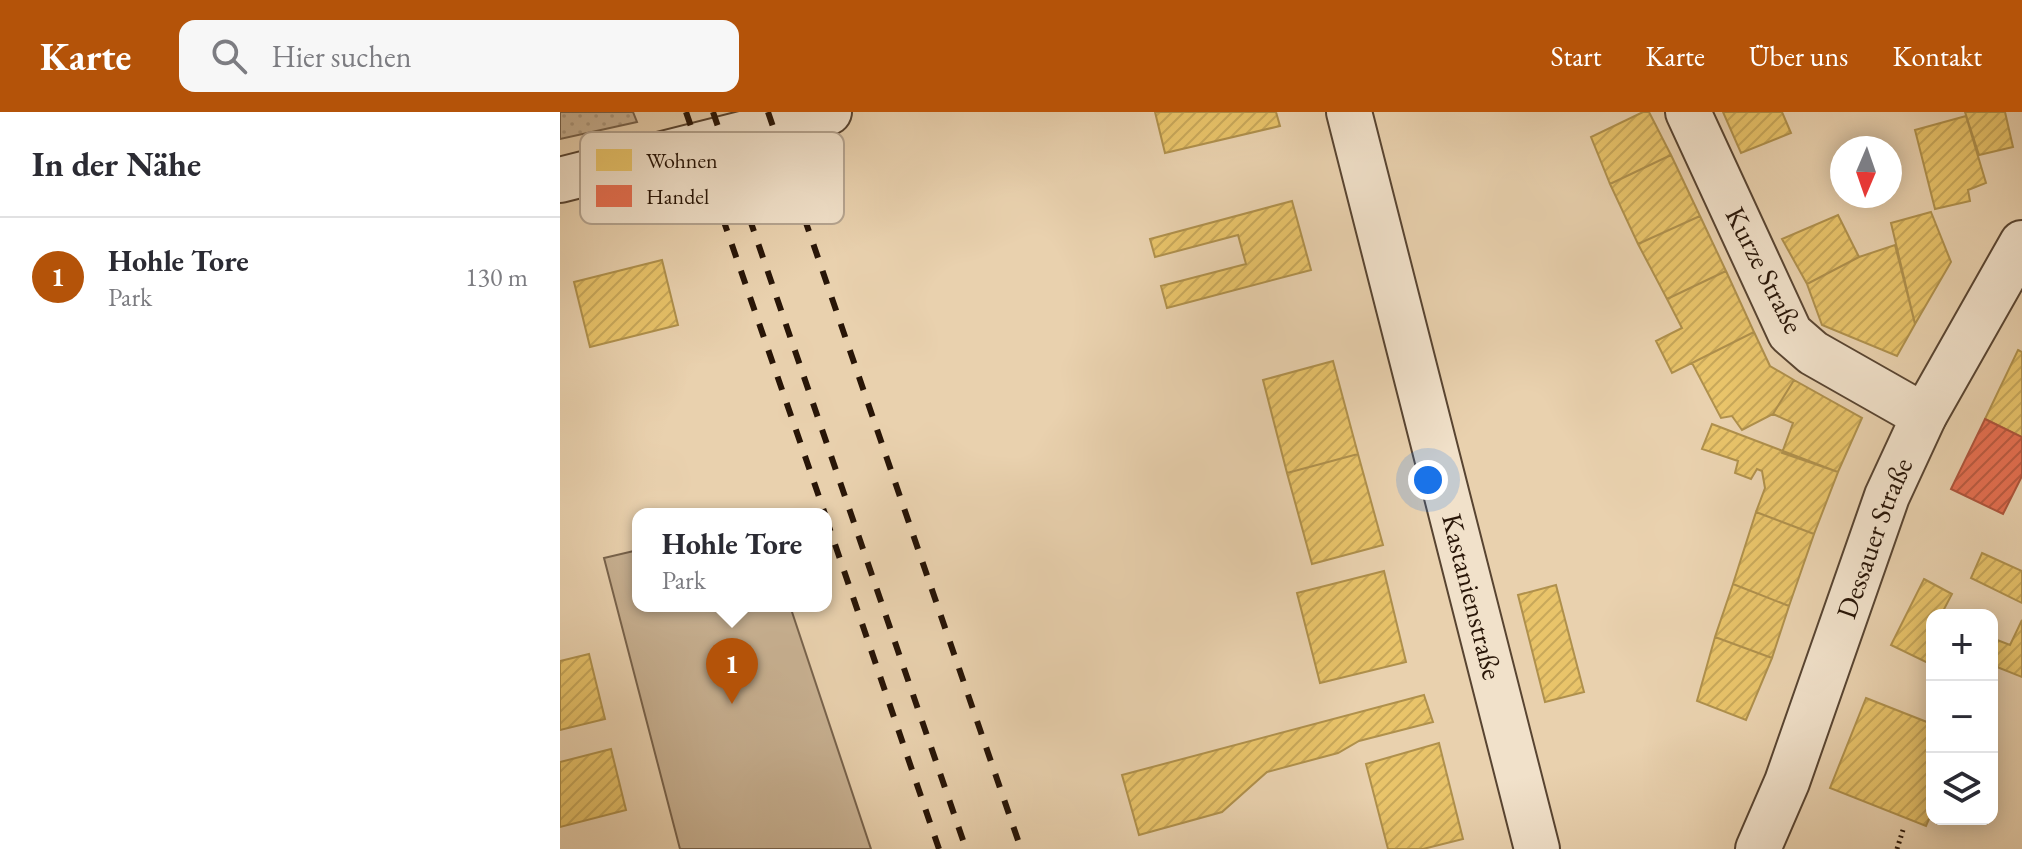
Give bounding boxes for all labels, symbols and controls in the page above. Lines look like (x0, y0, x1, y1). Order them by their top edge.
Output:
search box (179, 20, 739, 92)
text: Karte (40, 32, 131, 81)
icon: search (207, 34, 251, 78)
text: Hier suchen (271, 37, 412, 76)
text: Start (1550, 38, 1602, 74)
text: Karte (1646, 38, 1705, 74)
text: Über uns (1749, 38, 1848, 74)
text: Kontakt (1892, 38, 1982, 74)
legend (580, 132, 844, 224)
north arrow (1830, 136, 1902, 208)
text: In der Nähe (32, 142, 201, 186)
text: Wohnen (646, 146, 718, 175)
text: Handel (646, 182, 709, 211)
street label: Kurze Straße (1718, 201, 1812, 340)
text: Hohle Tore (108, 241, 249, 280)
text: 1 (51, 260, 65, 294)
text: 130 m (465, 260, 528, 294)
text: Park (108, 280, 152, 314)
street label: Dessauer Straße (1828, 451, 1920, 623)
your location (1408, 460, 1448, 500)
popup (632, 508, 832, 612)
street label: Kastanienstraße (1434, 510, 1511, 683)
text: Hohle Tore (662, 524, 802, 563)
text: Park (662, 563, 706, 597)
map controls (1926, 609, 1998, 825)
button: + (1926, 609, 1998, 681)
pin: 1 (706, 638, 758, 704)
button: − (1926, 681, 1998, 753)
button: layers (1926, 753, 1998, 825)

